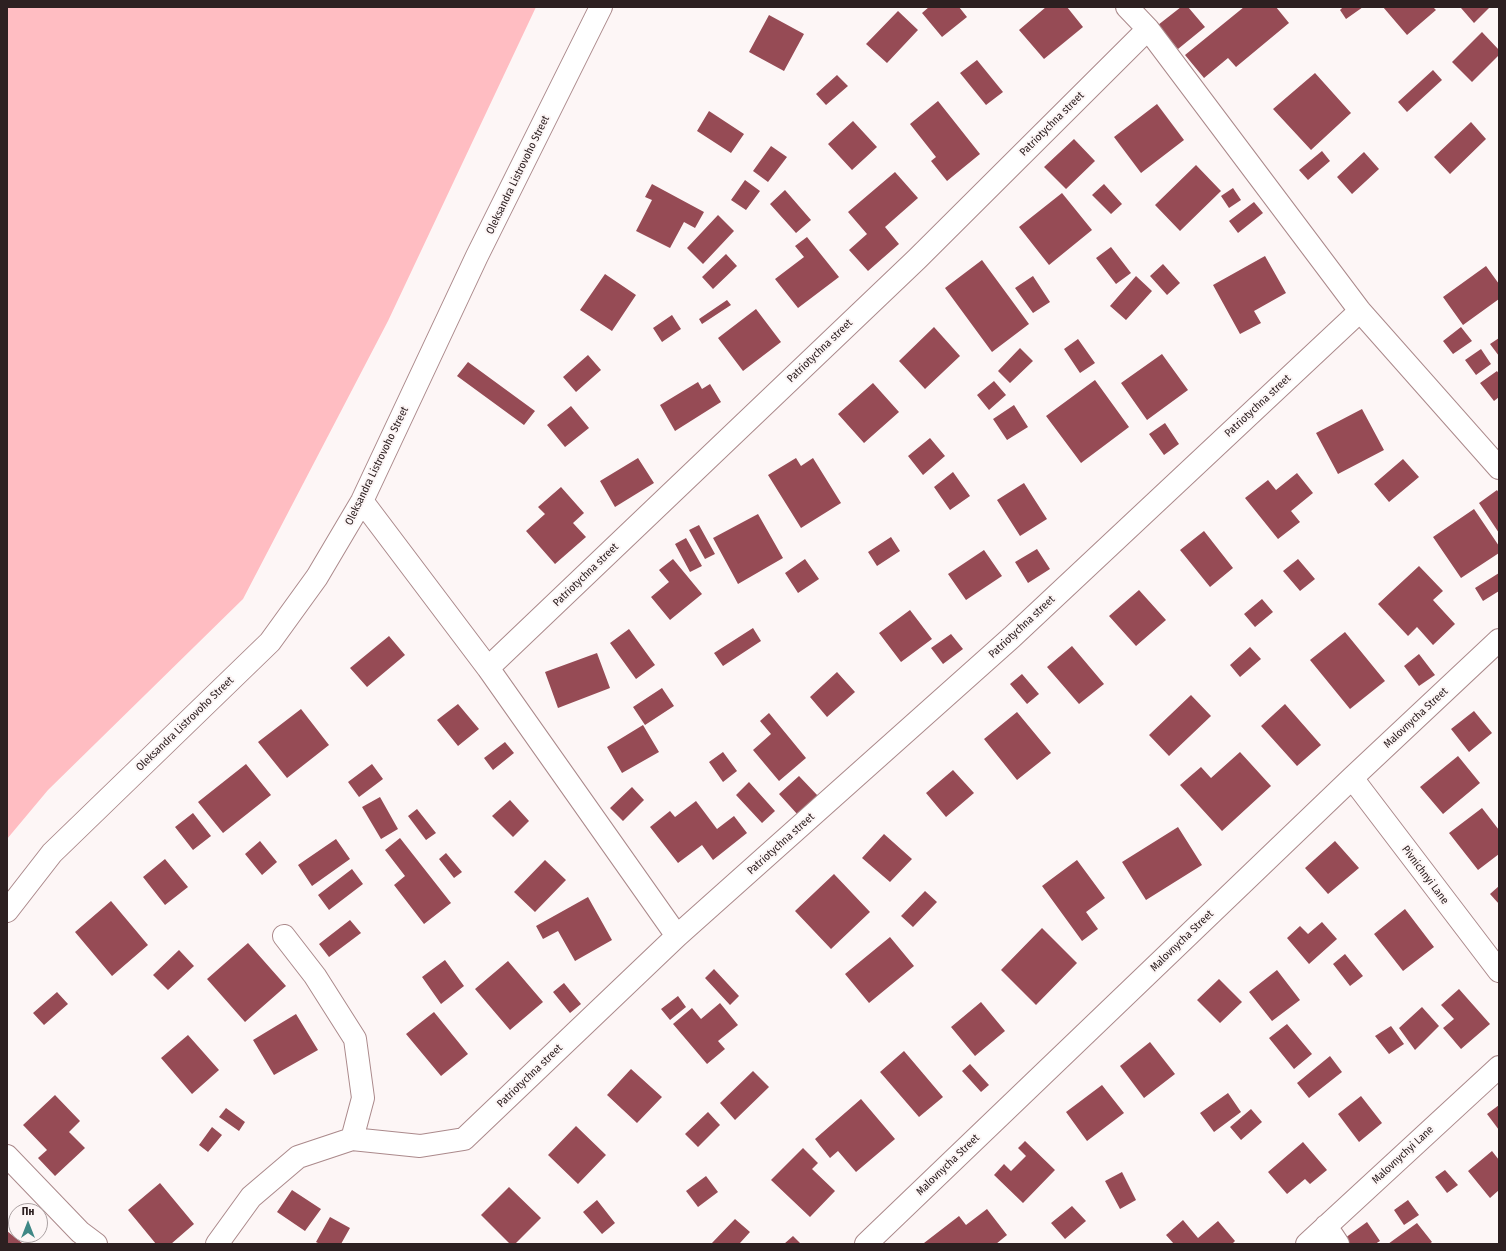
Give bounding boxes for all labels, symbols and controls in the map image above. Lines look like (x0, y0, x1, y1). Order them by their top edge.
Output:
street label: Patriotychna street (1017, 89, 1087, 159)
street label: Oleksandra Listrovoho Street (483, 113, 553, 237)
street label: Patriotychna street (785, 317, 855, 385)
street label: Patriotychna street (1222, 372, 1294, 440)
street label: Oleksandra Listrovoho Street (342, 404, 412, 528)
street label: Patriotychna street (551, 541, 621, 609)
street label: Patriotychna street (986, 593, 1058, 661)
street label: Oleksandra Listrovoho Street (133, 674, 237, 774)
street label: Malovnycha Street (1381, 685, 1451, 751)
street label: Patriotychna street (745, 810, 817, 878)
street label: Pivnichnyi Lane (1399, 843, 1451, 907)
street label: Malovnycha Street (1148, 908, 1216, 974)
street label: Patriotychna street (495, 1042, 565, 1110)
street label: Malovnychyi Lane (1370, 1123, 1436, 1187)
street label: Malovnycha Street (914, 1132, 982, 1198)
north arrow (8, 1203, 48, 1243)
text: Пн (22, 1205, 34, 1218)

